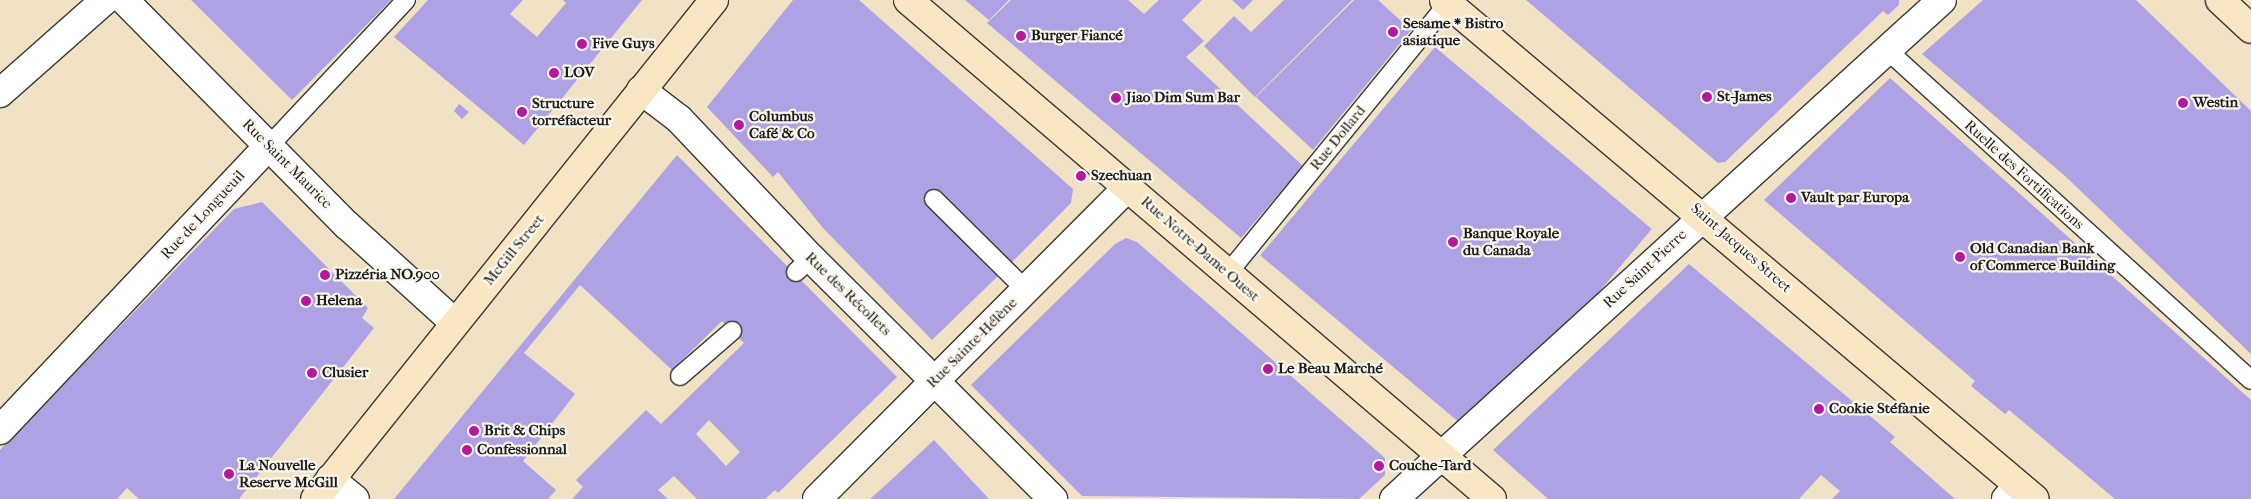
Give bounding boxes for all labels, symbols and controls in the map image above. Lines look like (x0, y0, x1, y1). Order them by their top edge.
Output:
place label: Sesame * Bistro asiatique (1403, 14, 1503, 49)
marker: Sesame * Bistro asiatique (1387, 26, 1399, 38)
place label: Burger Fiancé (1031, 27, 1123, 45)
marker: Burger Fiancé (1015, 30, 1027, 42)
place label: Five Guys (592, 35, 654, 53)
marker: Five Guys (576, 38, 588, 50)
place label: LOV (564, 64, 594, 82)
marker: LOV (548, 67, 560, 79)
place label: St-James (1717, 88, 1772, 106)
place label: Jiao Dim Sum Bar (1126, 89, 1240, 107)
marker: St-James (1701, 91, 1713, 103)
marker: Jiao Dim Sum Bar (1110, 92, 1122, 104)
place label: Structure torréfacteur (532, 94, 611, 129)
place label: Westin (2193, 94, 2238, 112)
marker: Westin (2177, 97, 2189, 109)
street label: Rue Dollard (1306, 102, 1370, 174)
marker: Structure torréfacteur (516, 106, 528, 118)
place label: Columbus Café & Co (749, 107, 815, 142)
street label: Rue Saint Maurice (238, 115, 336, 213)
street label: Ruelle des Fortifications (1961, 117, 2087, 233)
marker: Columbus Café & Co (733, 119, 745, 131)
street label: Rue de Longueuil (157, 167, 249, 263)
place label: Szechuan (1091, 167, 1152, 185)
marker: Szechuan (1075, 170, 1087, 182)
place label: Vault par Europa (1801, 189, 1909, 207)
marker: Vault par Europa (1785, 192, 1797, 204)
street label: Rue Notre-Dame Ouest (1137, 193, 1263, 305)
street label: Saint-Jacques Street (1687, 199, 1795, 297)
street label: McGill Street (480, 211, 548, 289)
place label: Banque Royale du Canada (1463, 224, 1559, 259)
street label: Rue Saint-Pierre (1600, 226, 1690, 312)
marker: Banque Royale du Canada (1447, 236, 1459, 248)
place label: Old Canadian Bank of Commerce Building (1970, 239, 2115, 274)
street label: Rue des Récollets (801, 248, 895, 340)
marker: Old Canadian Bank of Commerce Building (1954, 251, 1966, 263)
place label: Pizzéria NO.900 (335, 266, 440, 284)
marker: Pizzéria NO.900 (319, 269, 331, 281)
place label: Helena (316, 292, 362, 310)
street label: Rue Sainte-Hélène (923, 294, 1021, 392)
marker: Helena (300, 295, 312, 307)
place label: Le Beau Marché (1278, 360, 1383, 378)
marker: Le Beau Marché (1262, 363, 1274, 375)
place label: Clusier (322, 364, 368, 382)
marker: Clusier (306, 367, 318, 379)
place label: Cookie Stéfanie (1829, 400, 1930, 418)
marker: Cookie Stéfanie (1813, 403, 1825, 415)
place label: Brit & Chips (484, 422, 565, 440)
marker: Brit & Chips (468, 425, 480, 437)
place label: Confessionnal (477, 441, 567, 459)
marker: Confessionnal (461, 444, 473, 456)
place label: La Nouvelle Reserve McGill (239, 456, 338, 491)
place label: Couche-Tard (1389, 457, 1471, 475)
marker: Couche-Tard (1373, 460, 1385, 472)
marker: La Nouvelle Reserve McGill (223, 468, 235, 480)

